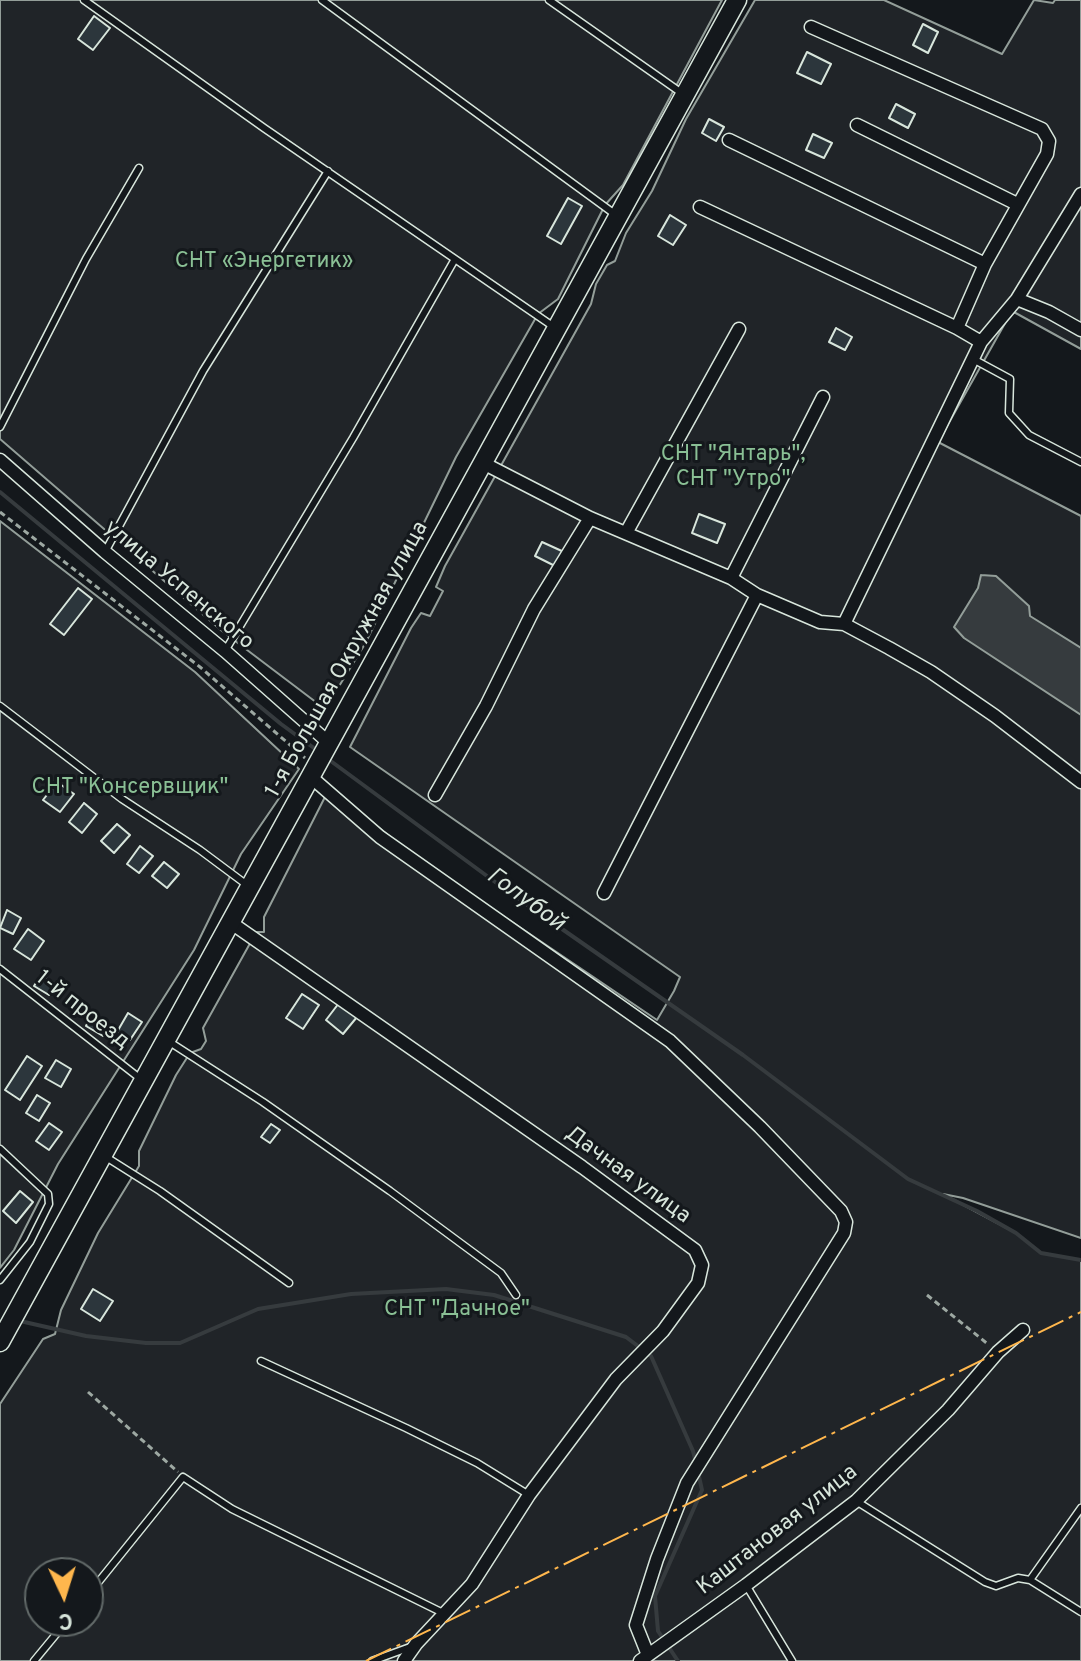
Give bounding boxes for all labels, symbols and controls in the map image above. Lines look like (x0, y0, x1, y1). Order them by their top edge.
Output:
park label: СНТ «Энергетик» (175, 250, 353, 276)
park label: СНТ "Янтарь", СНТ "Утро" (661, 443, 805, 494)
street label: улица Успенского (98, 516, 258, 656)
street label: 1-я Большая Окружная улица (261, 517, 435, 803)
park label: СНТ "Консервщик" (32, 776, 228, 802)
water label: Голубой (480, 863, 570, 939)
street label: 1-й проезд (30, 966, 134, 1056)
street label: Дачная улица (559, 1122, 695, 1230)
park label: СНТ "Дачное" (384, 1298, 530, 1324)
street label: Каштановая улица (693, 1460, 863, 1602)
north arrow (24, 1557, 104, 1637)
text: С (58, 1605, 74, 1633)

